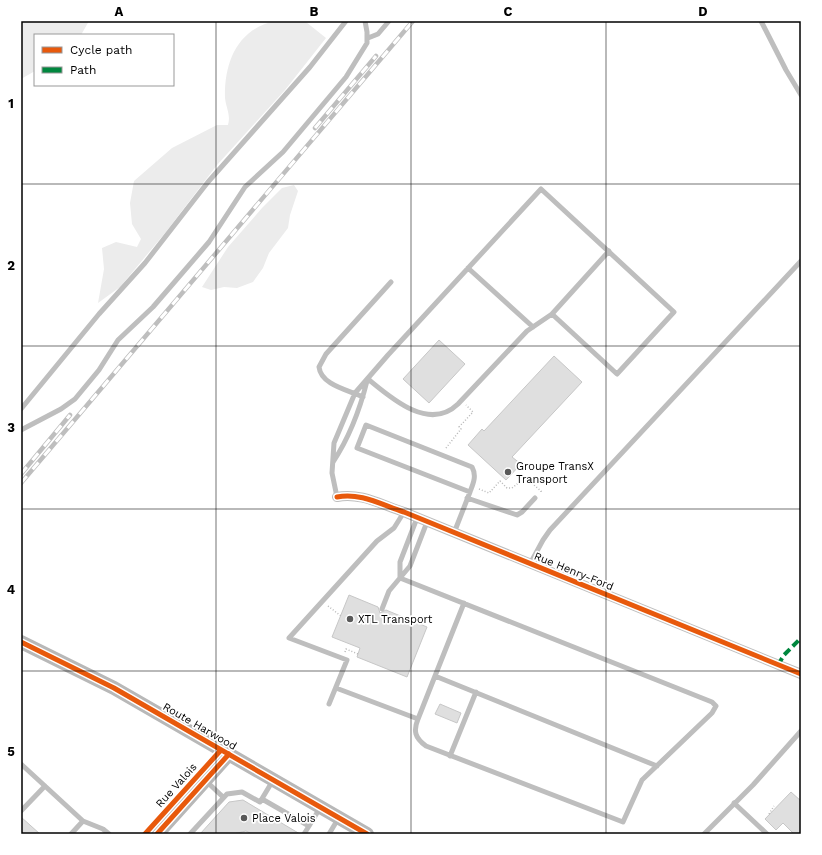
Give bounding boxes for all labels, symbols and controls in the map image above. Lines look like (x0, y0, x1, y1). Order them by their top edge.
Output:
text: A (115, 4, 124, 19)
text: B (310, 4, 319, 19)
text: C (504, 4, 513, 19)
text: D (698, 4, 708, 19)
legend (34, 34, 174, 86)
text: Cycle path (70, 43, 132, 57)
text: Path (70, 63, 96, 77)
text: 1 (8, 96, 14, 111)
text: 2 (7, 258, 15, 273)
text: 3 (7, 420, 15, 435)
place label: Groupe TransX Transport (516, 460, 594, 486)
marker: Groupe TransX Transport (503, 467, 513, 477)
street label: Rue Henry-Ford (532, 550, 615, 593)
text: 4 (7, 582, 16, 597)
place label: XTL Transport (358, 613, 433, 626)
marker: XTL Transport (345, 614, 355, 624)
street label: Route Harwood (161, 700, 239, 753)
text: 5 (7, 744, 15, 759)
street label: Rue Valois (153, 760, 200, 810)
place label: Place Valois (252, 812, 316, 825)
marker: Place Valois (239, 813, 249, 823)

